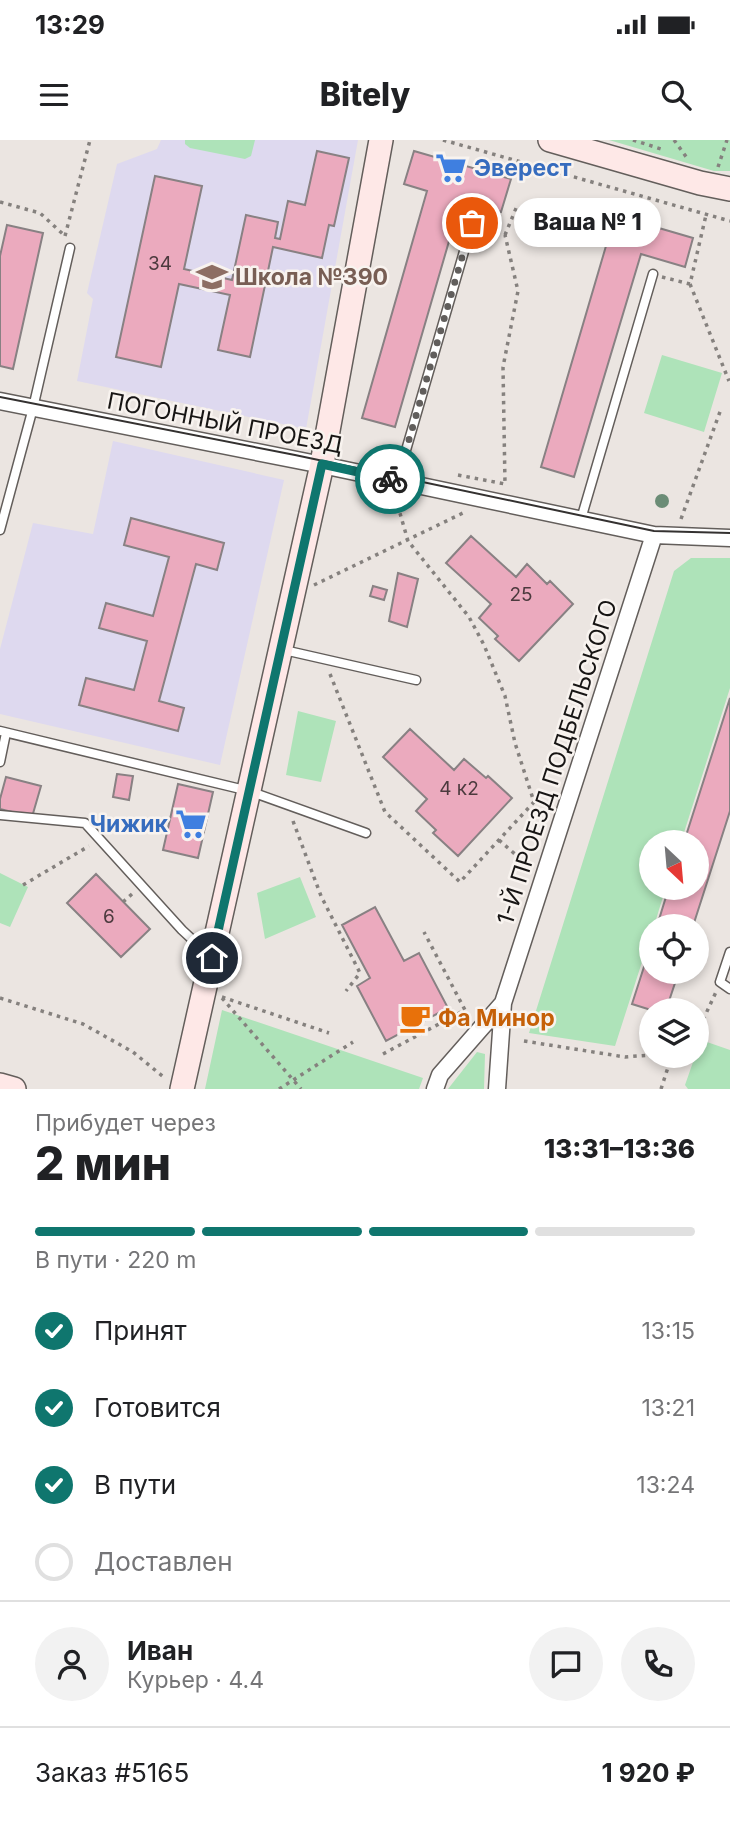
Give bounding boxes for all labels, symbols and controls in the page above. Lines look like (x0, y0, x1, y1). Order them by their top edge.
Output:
text: 13:29 (35, 9, 105, 40)
text: Bitely (320, 75, 410, 114)
icon: menu (35, 76, 73, 114)
icon: search (657, 76, 695, 114)
supermarket icon: Эверест (434, 151, 468, 185)
place label: Эверест (474, 154, 572, 182)
pin (442, 193, 502, 253)
callout: Ваша № 1 (514, 198, 661, 248)
icon: bag (453, 204, 491, 242)
text: Ваша № 1 (533, 208, 642, 236)
house number: 34 (148, 252, 172, 275)
school or university icon: Школа №390 (195, 260, 229, 294)
place label: Школа №390 (235, 263, 388, 291)
street label: ПОГОННЫЙ ПРОЕЗД (105, 386, 345, 460)
courier (355, 444, 425, 514)
icon: bike (371, 460, 409, 498)
house number: 25 (509, 583, 533, 606)
street label: 1-Й ПРОЕЗД ПОДБЕЛЬСКОГО (491, 596, 623, 928)
house number: 4 к2 (439, 777, 479, 800)
supermarket icon: Чижик (174, 807, 208, 841)
place label: Чижик (90, 810, 169, 838)
north arrow (639, 830, 709, 900)
map controls (639, 830, 709, 1068)
house number: 6 (103, 905, 115, 928)
button: locate (639, 914, 709, 984)
pin (182, 928, 242, 988)
icon: home (193, 939, 231, 977)
button: layers (639, 998, 709, 1068)
cafe icon: Фа Минор (398, 1001, 432, 1035)
place label: Фа Минор (438, 1004, 555, 1032)
text: Прибудет через (35, 1109, 216, 1137)
text: 13:31–13:36 (544, 1133, 695, 1164)
text: 2 мин (35, 1135, 171, 1191)
text: В пути · 220 m (35, 1246, 196, 1274)
icon: check (35, 1312, 73, 1350)
text: Принят (94, 1315, 187, 1346)
text: 13:15 (641, 1317, 695, 1345)
icon: check (35, 1389, 73, 1427)
text: Готовится (94, 1392, 221, 1423)
text: 13:21 (641, 1394, 695, 1422)
icon: check (35, 1466, 73, 1504)
text: В пути (94, 1469, 176, 1500)
text: 13:24 (636, 1471, 695, 1499)
text: Доставлен (94, 1546, 233, 1577)
button: person (35, 1627, 109, 1701)
button: chat (529, 1627, 603, 1701)
button: phone (621, 1627, 695, 1701)
text: Иван (127, 1635, 193, 1666)
text: Курьер · 4.4 (127, 1666, 264, 1694)
text: Заказ #5165 (35, 1757, 189, 1788)
text: 1 920 ₽ (601, 1757, 695, 1788)

